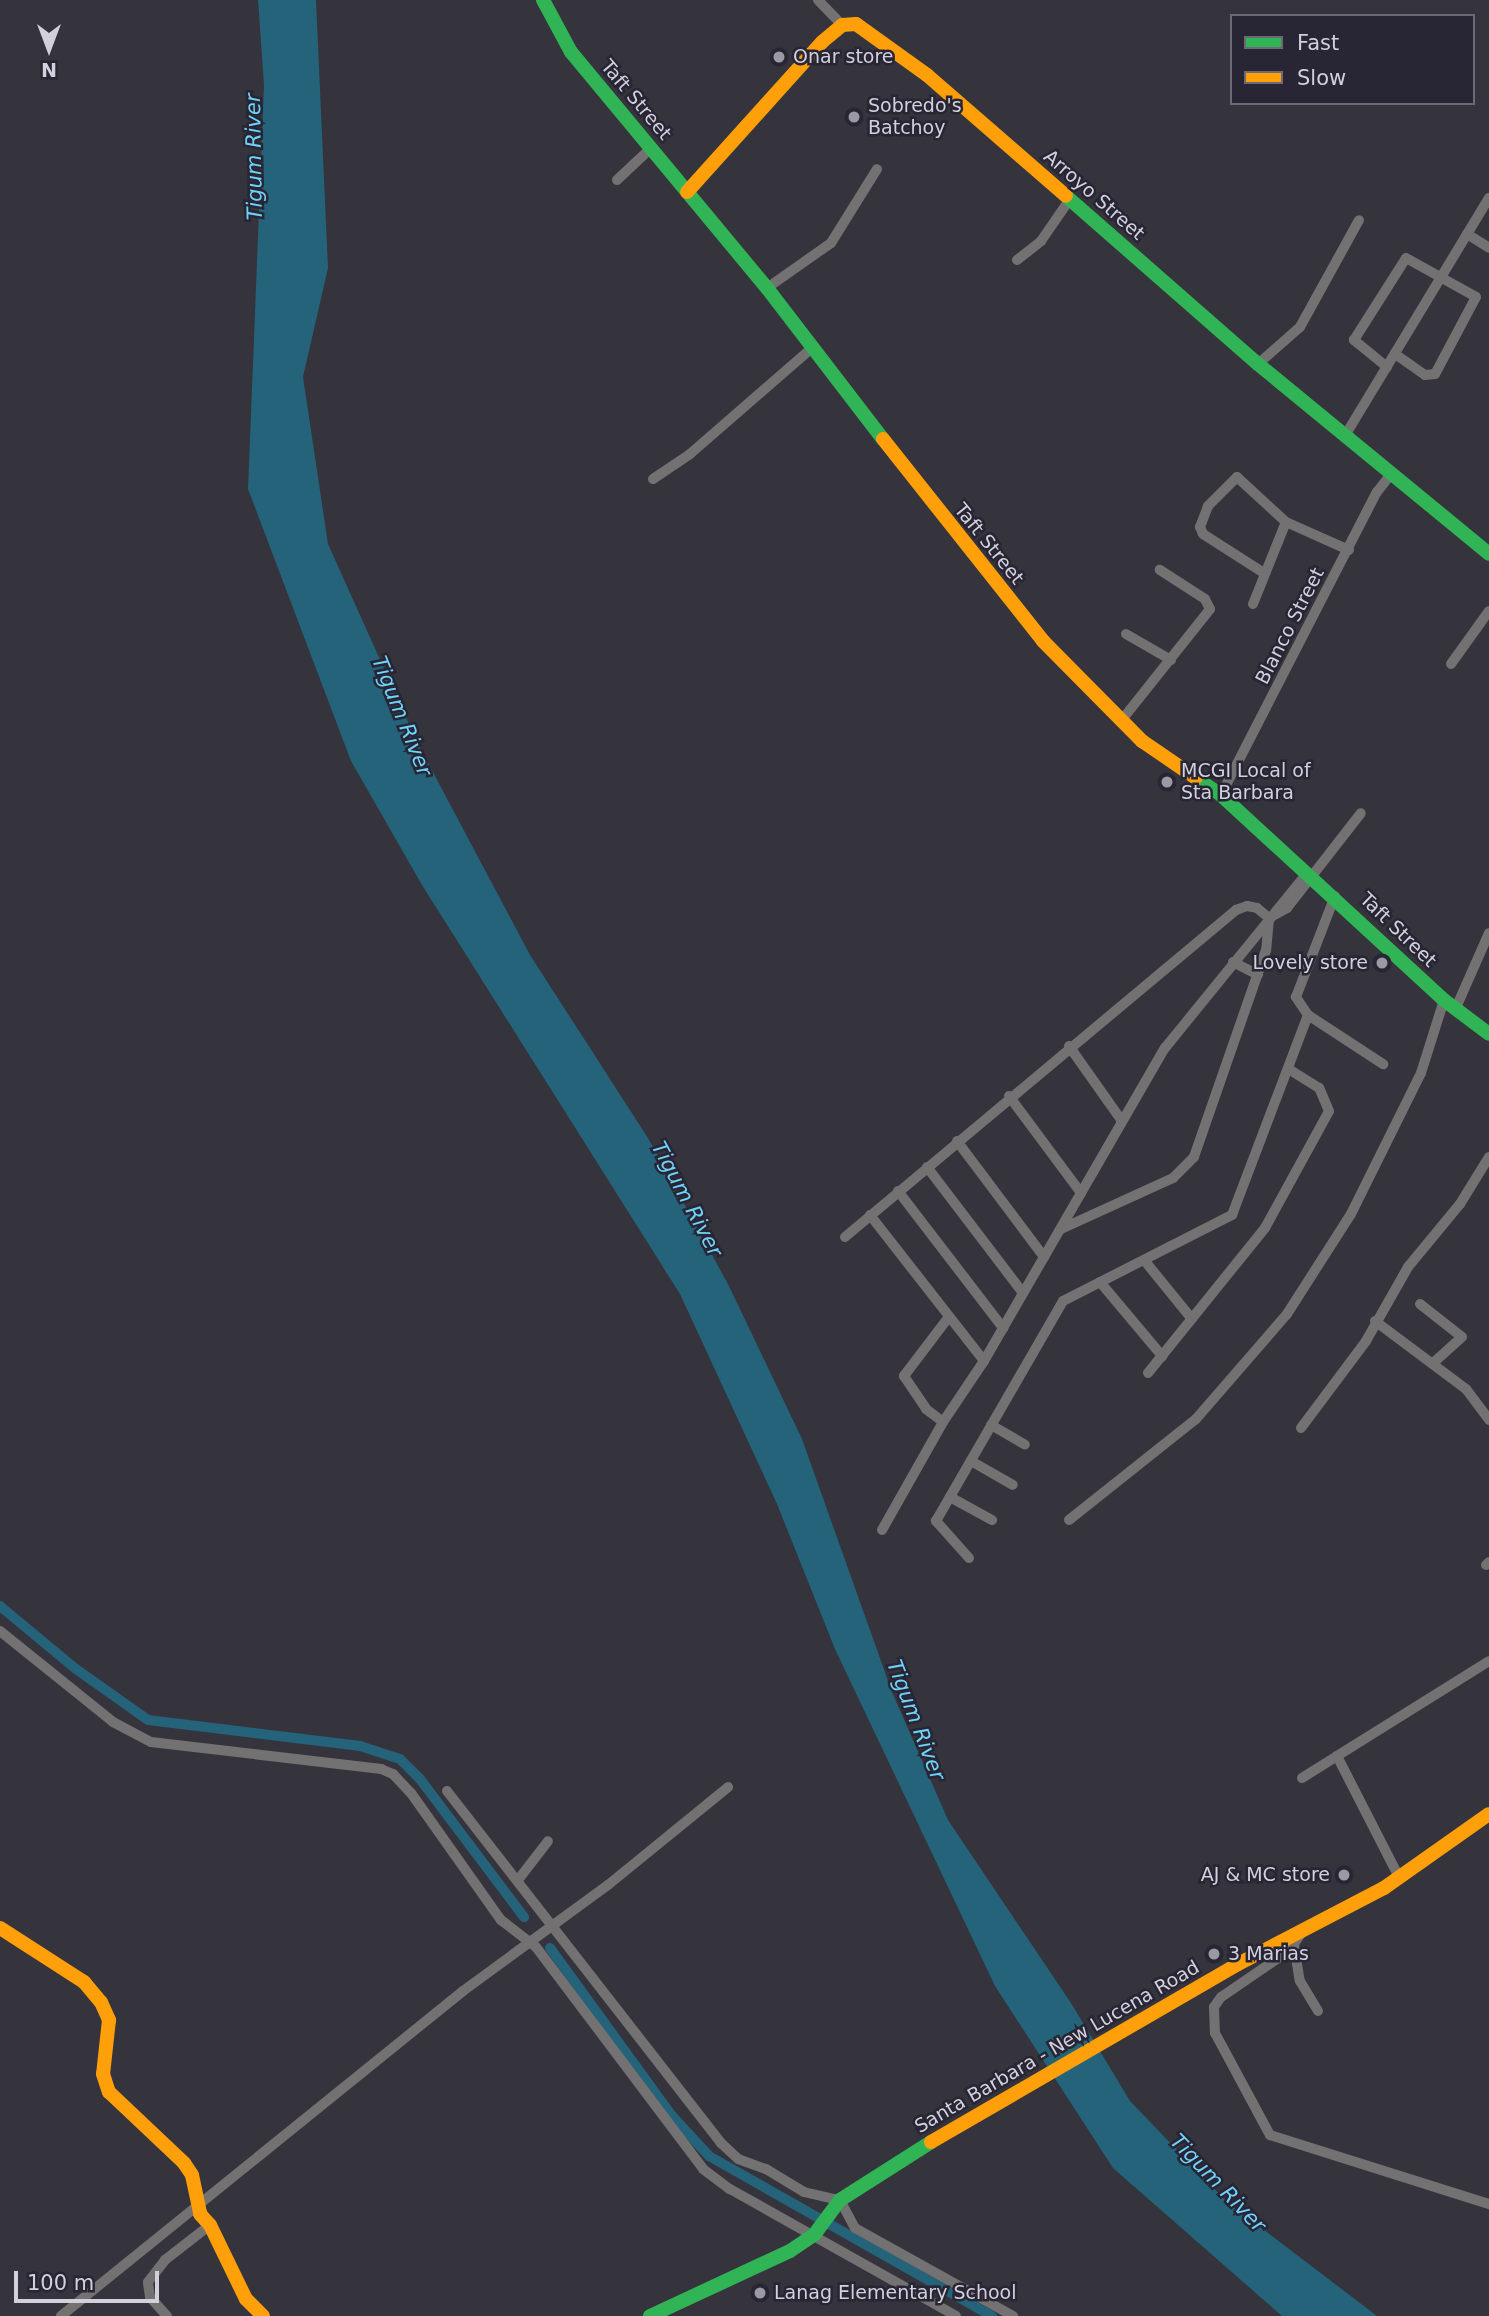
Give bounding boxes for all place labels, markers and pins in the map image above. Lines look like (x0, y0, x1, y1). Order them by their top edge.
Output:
place label: Onar store (793, 46, 894, 68)
marker: Onar store (771, 49, 787, 65)
place label: Sobredo's Batchoy (868, 95, 962, 139)
marker: Sobredo's Batchoy (846, 109, 862, 125)
place label: MCGI Local of Sta Barbara (1181, 760, 1311, 804)
marker: MCGI Local of Sta Barbara (1159, 774, 1175, 790)
place label: Lovely store (1253, 952, 1368, 974)
marker: Lovely store (1374, 955, 1390, 971)
place label: AJ & MC store (1201, 1864, 1330, 1886)
marker: AJ & MC store (1336, 1867, 1352, 1883)
place label: 3 Marias (1228, 1943, 1309, 1965)
marker: 3 Marias (1206, 1946, 1222, 1962)
place label: Lanag Elementary School (774, 2282, 1016, 2304)
marker: Lanag Elementary School (752, 2285, 768, 2301)

